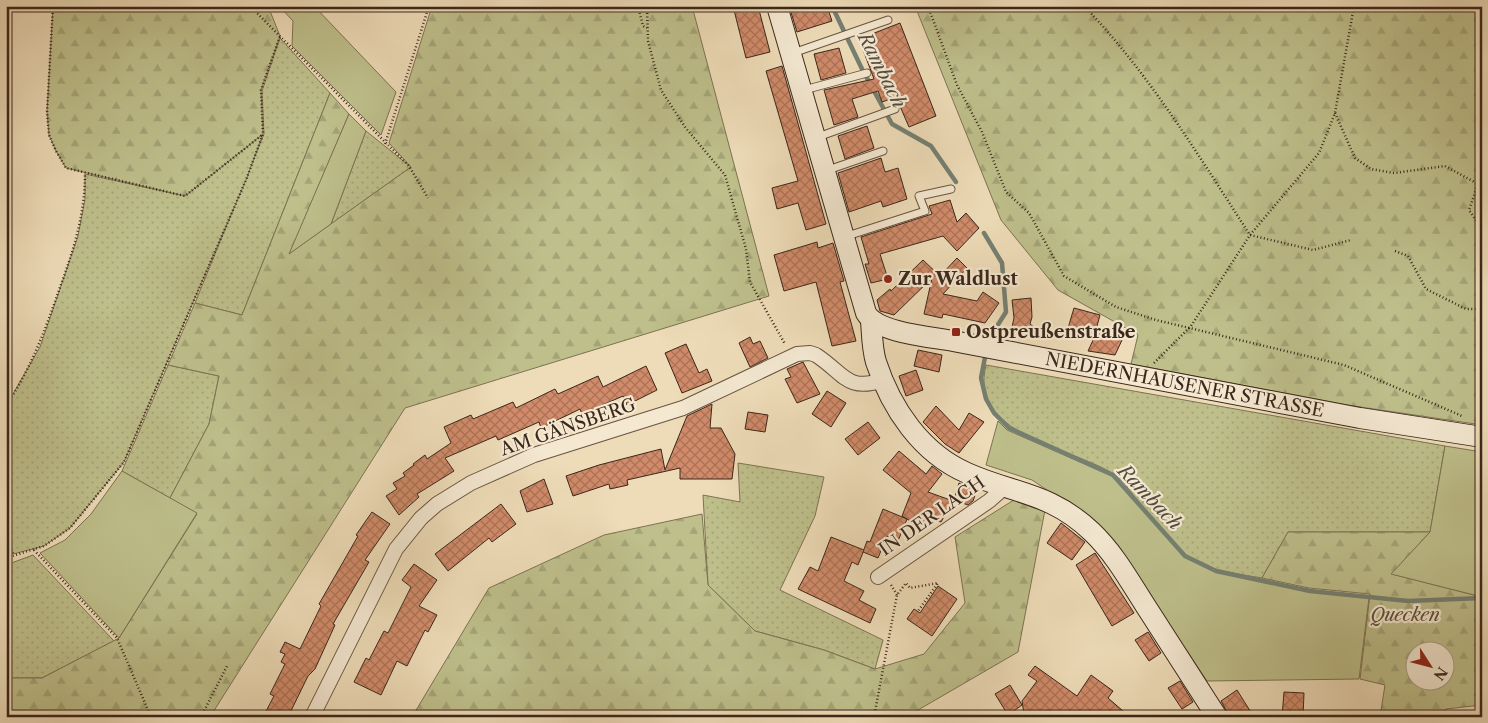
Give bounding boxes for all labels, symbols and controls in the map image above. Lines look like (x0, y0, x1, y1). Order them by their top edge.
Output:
water label: Rambach (852, 26, 911, 112)
place label: Zur Waldlust (898, 268, 1018, 290)
marker: Zur Waldlust (882, 273, 894, 285)
place label: Ostpreußenstraße (966, 321, 1136, 343)
marker: Ostpreußenstraße (950, 326, 962, 338)
street label: NIEDERNHAUSENER STRASSE (1044, 348, 1326, 422)
street label: AM GÄNSBERG (496, 392, 639, 461)
water label: Rambach (1112, 458, 1187, 535)
street label: IN DER LACH (875, 471, 989, 561)
park label: Quecken (1370, 604, 1440, 626)
north arrow (1406, 640, 1456, 690)
text: N (1430, 663, 1451, 684)

